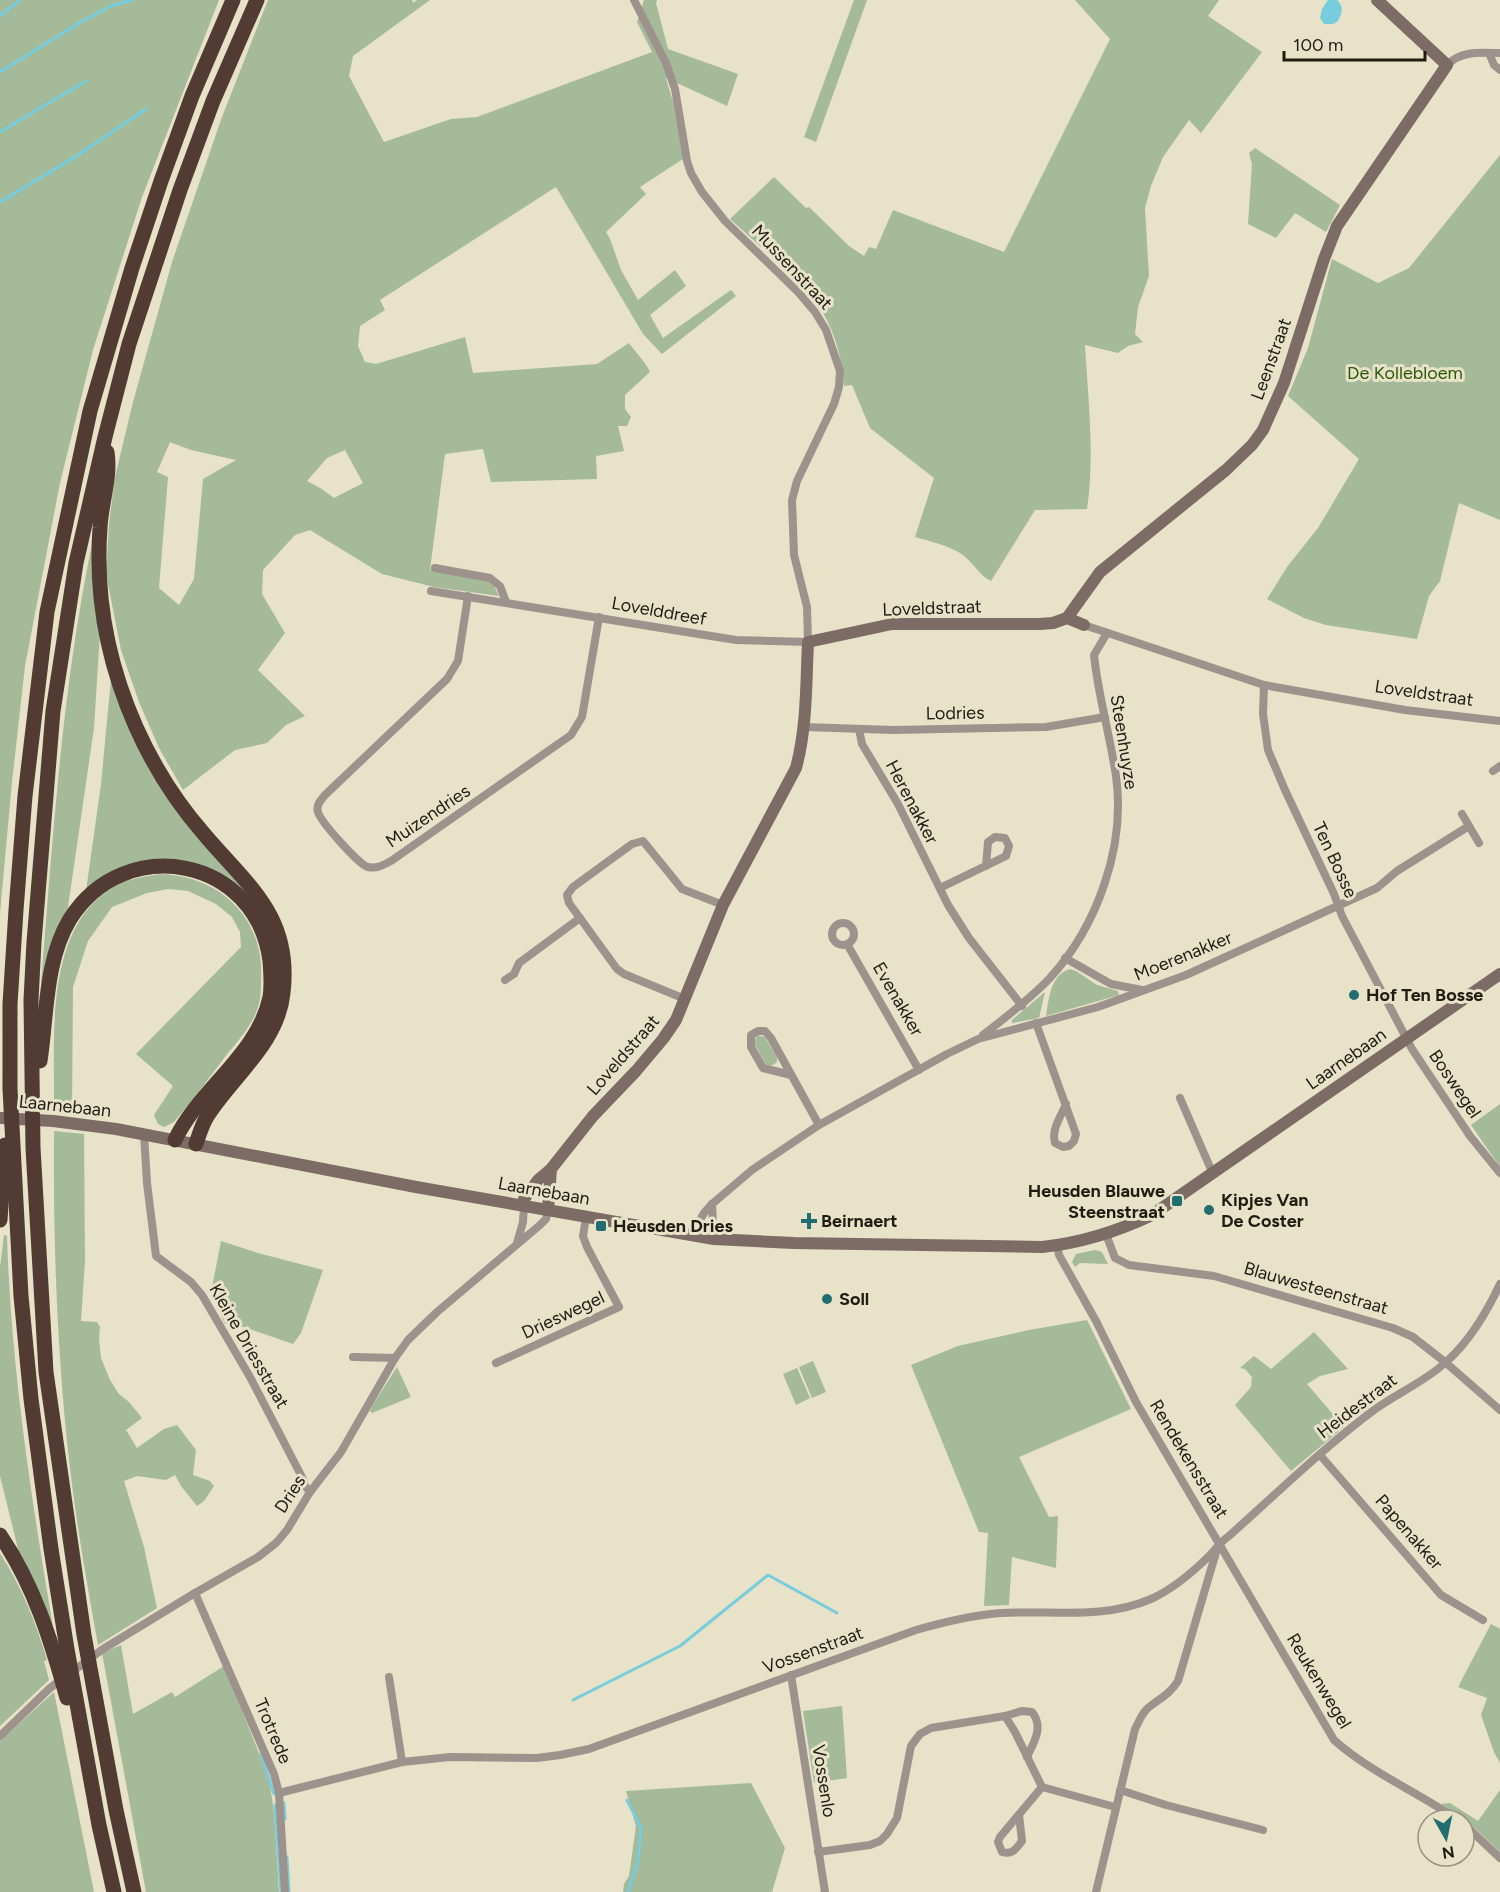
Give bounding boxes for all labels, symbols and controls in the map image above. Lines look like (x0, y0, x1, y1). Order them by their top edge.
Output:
scale bar (1284, 24, 1425, 62)
text: 100 m (1293, 34, 1343, 56)
street label: Mussenstraat (747, 220, 837, 314)
street label: Leenstraat (1246, 315, 1296, 403)
park label: De Kollebloem (1347, 362, 1463, 384)
street label: Lovelddreef (610, 592, 709, 630)
street label: Loveldstraat (882, 595, 982, 621)
street label: Loveldstraat (1373, 675, 1475, 711)
street label: Steenhuyze (1106, 693, 1142, 791)
street label: Lodries (925, 701, 985, 725)
street label: Herenakker (881, 756, 943, 848)
street label: Muizendries (382, 780, 474, 852)
street label: Ten Bosse (1308, 819, 1362, 902)
street label: Moerenakker (1131, 926, 1235, 986)
street label: Evenakker (868, 958, 928, 1040)
place label: Hof Ten Bosse (1366, 984, 1483, 1006)
marker: Hof Ten Bosse (1347, 988, 1361, 1002)
street label: Loveldstraat (582, 1010, 664, 1100)
street label: Laarnebaan (1302, 1023, 1390, 1095)
street label: Boswegel (1424, 1046, 1486, 1122)
street label: Laarnebaan (18, 1090, 112, 1122)
street label: Laarnebaan (496, 1172, 592, 1210)
place label: Heusden Blauwe Steenstraat (1028, 1180, 1165, 1223)
place label: Kipjes Van De Coster (1221, 1189, 1309, 1232)
marker: Heusden Blauwe Steenstraat (1170, 1194, 1184, 1208)
marker: Kipjes Van De Coster (1202, 1203, 1216, 1217)
place label: Beirnaert (821, 1210, 897, 1232)
marker: Beirnaert (802, 1214, 816, 1228)
place label: Heusden Dries (613, 1215, 733, 1237)
marker: Heusden Dries (594, 1219, 608, 1233)
street label: Blauwesteenstraat (1241, 1257, 1391, 1319)
street label: Kleine Driesstraat (204, 1280, 294, 1413)
street label: Drieswegel (518, 1286, 608, 1344)
place label: Soll (839, 1288, 869, 1310)
marker: Soll (820, 1292, 834, 1306)
street label: Heidestraat (1313, 1369, 1401, 1443)
street label: Rendekensstraat (1145, 1396, 1233, 1523)
street label: Dries (270, 1471, 310, 1517)
street label: Papenakker (1370, 1490, 1448, 1574)
street label: Vossenstraat (760, 1622, 866, 1678)
street label: Reukenwegel (1282, 1629, 1356, 1733)
street label: Trotrede (249, 1695, 297, 1767)
street label: Vossenlo (807, 1743, 841, 1819)
north arrow (1416, 1808, 1476, 1868)
text: N (1441, 1842, 1456, 1863)

